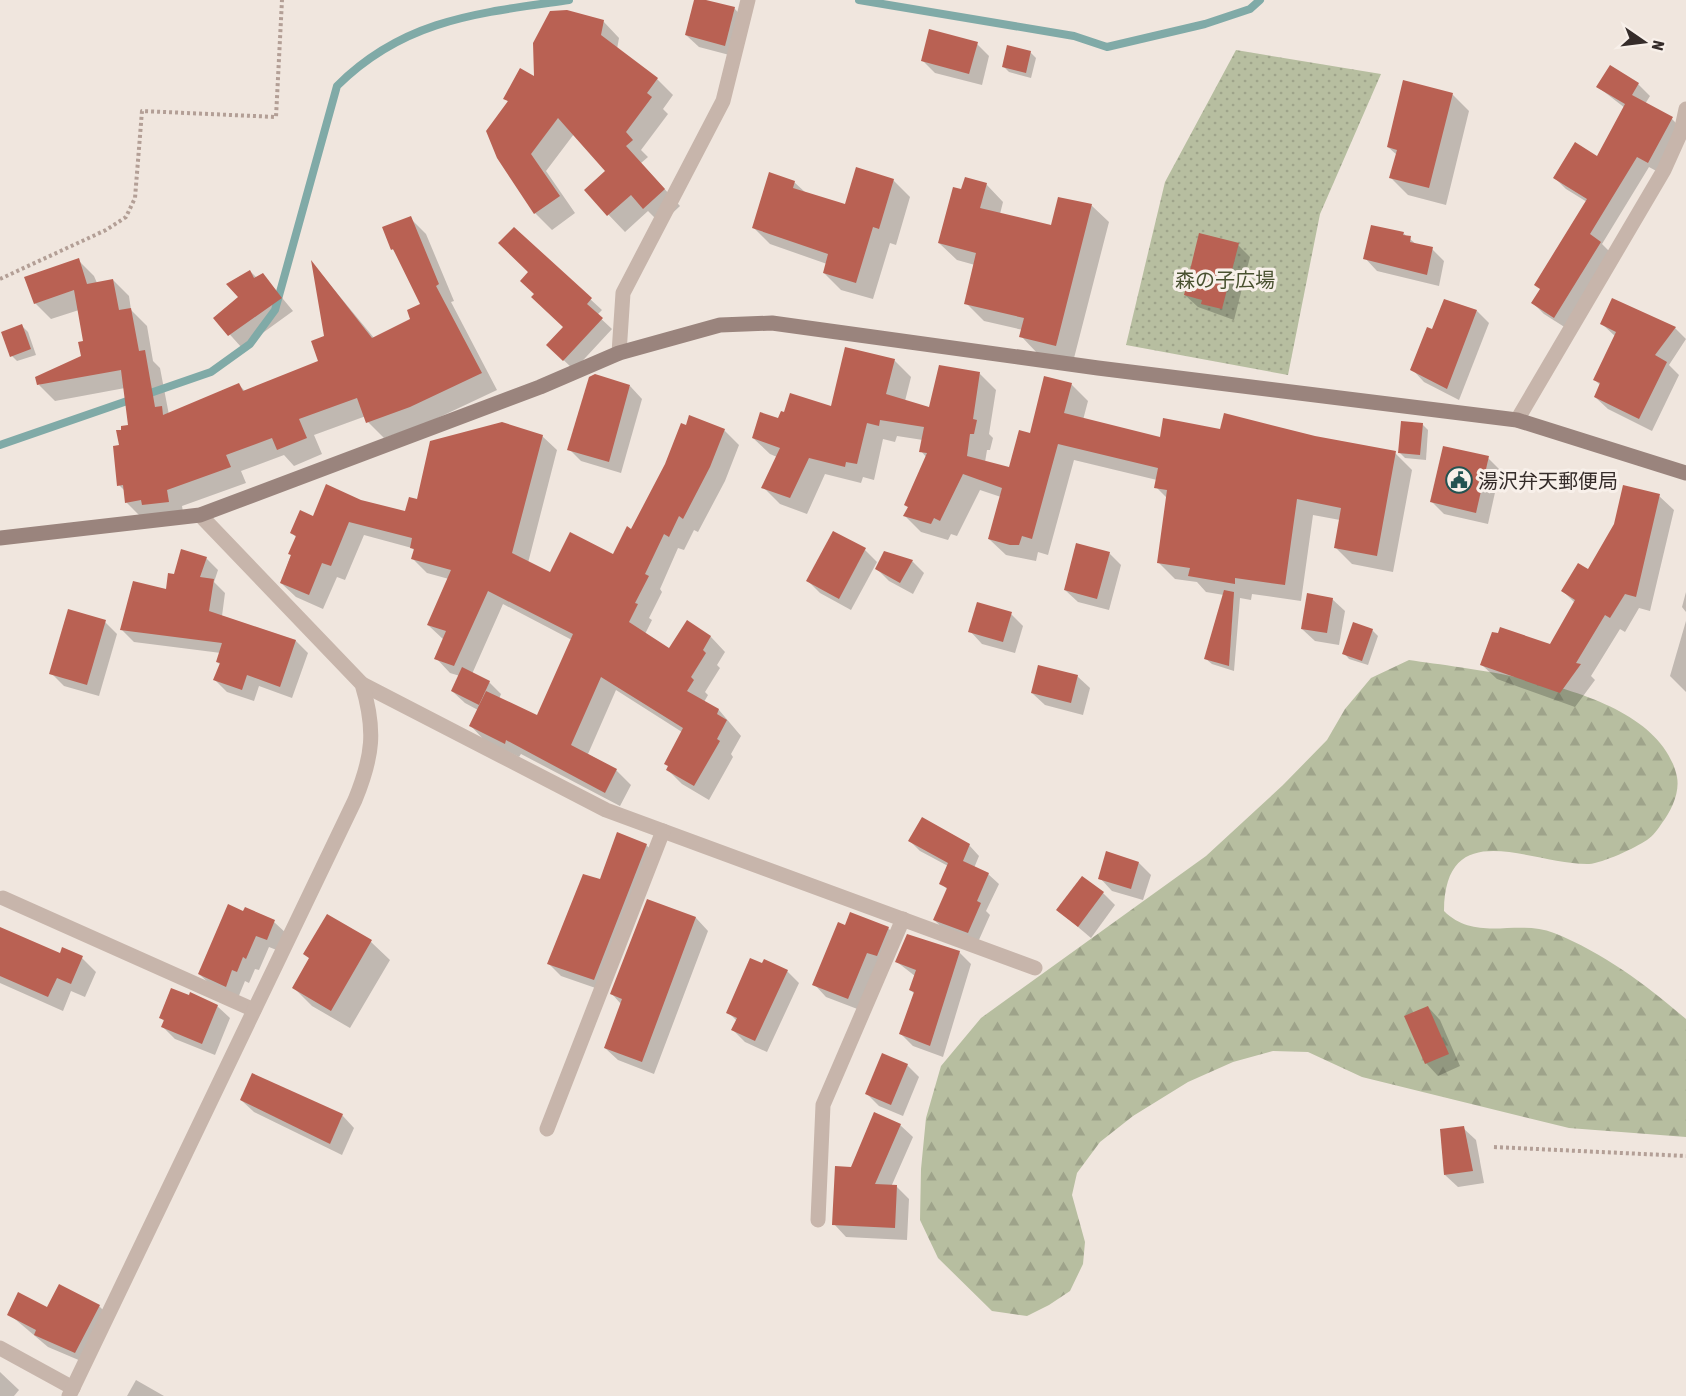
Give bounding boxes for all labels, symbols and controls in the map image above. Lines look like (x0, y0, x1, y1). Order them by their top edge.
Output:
north arrow (1614, 12, 1674, 72)
text: N (1649, 39, 1668, 52)
park label: 森の子広場 (1175, 268, 1275, 291)
public building icon: 湯沢弁天郵便局 (1444, 465, 1474, 495)
place label: 湯沢弁天郵便局 (1478, 469, 1618, 492)

